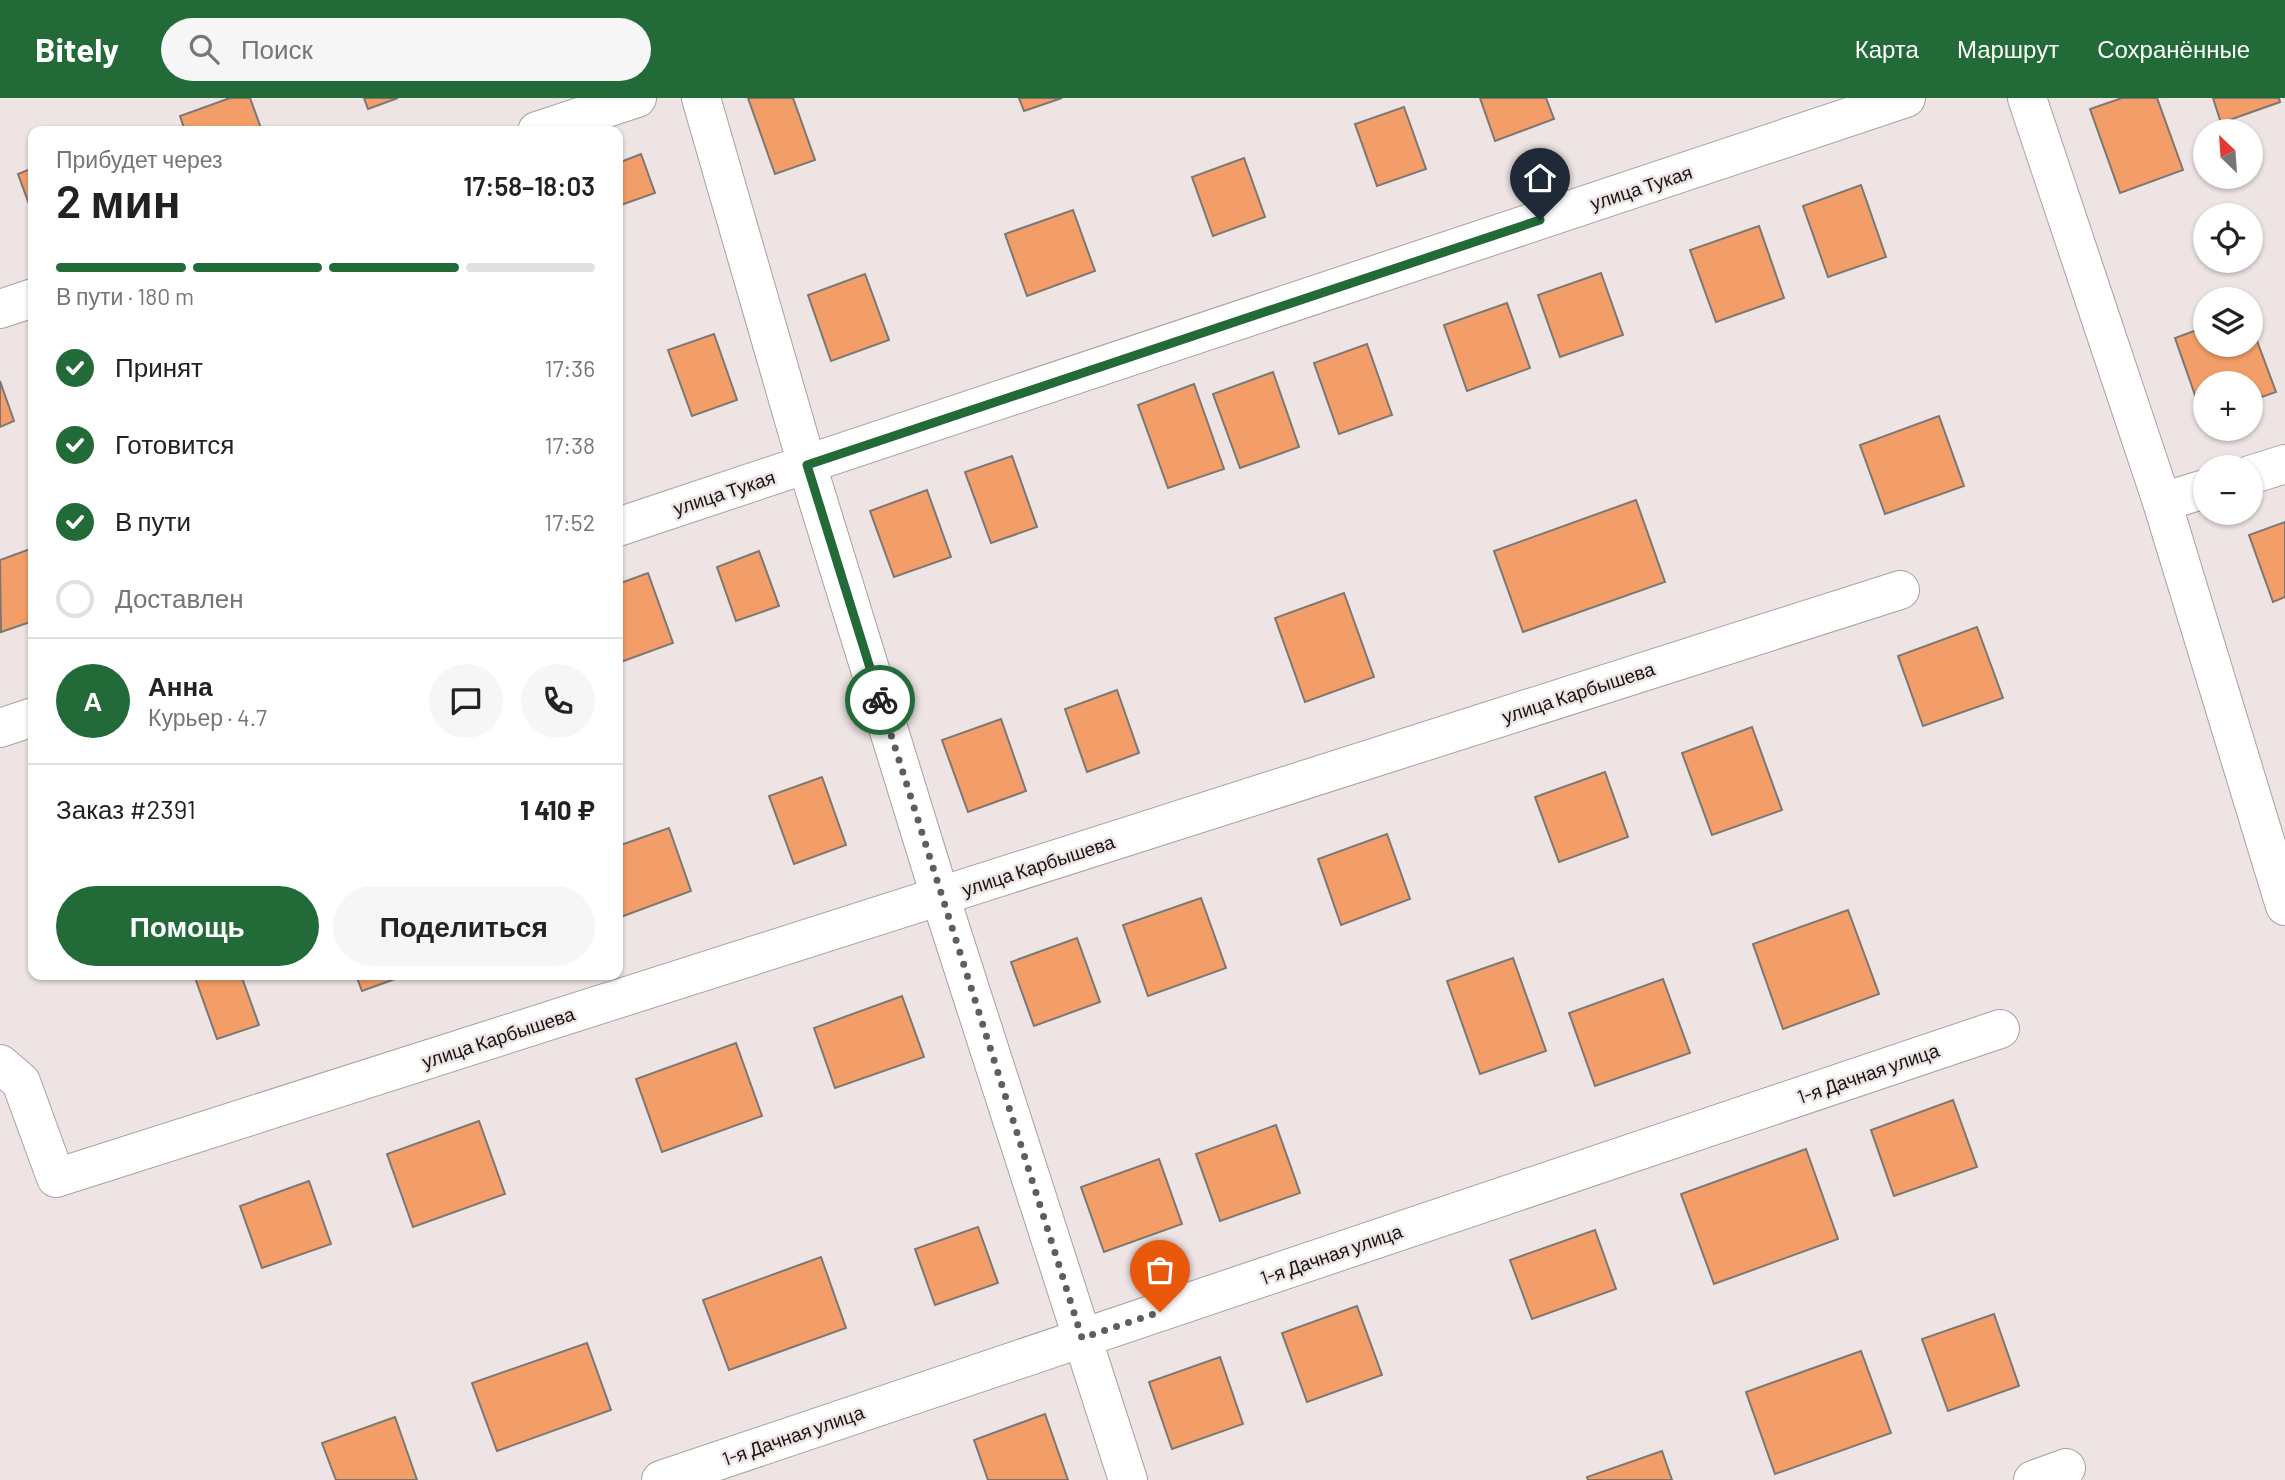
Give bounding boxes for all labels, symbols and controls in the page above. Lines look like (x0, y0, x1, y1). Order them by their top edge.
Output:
search box (161, 18, 651, 81)
text: Bitely (35, 29, 119, 69)
icon: search (185, 30, 223, 68)
text: Поиск (241, 33, 313, 64)
text: Карта (1855, 34, 1919, 63)
text: Маршрут (1957, 34, 2059, 63)
text: Сохранённые (2097, 34, 2250, 63)
north arrow (2193, 119, 2263, 189)
map controls (2193, 119, 2263, 525)
text: Прибудет через (56, 145, 223, 173)
pin (1510, 148, 1570, 220)
icon: home (1521, 159, 1559, 197)
street label: улица Тукая (1587, 160, 1695, 214)
text: 17:58–18:03 (463, 170, 595, 201)
text: 2 мин (56, 172, 181, 227)
button: locate (2193, 203, 2263, 273)
text: В пути · 180 m (56, 282, 194, 310)
button: layers (2193, 287, 2263, 357)
icon: check (56, 349, 94, 387)
text: Принят (115, 351, 203, 382)
text: 17:36 (545, 354, 595, 382)
button: + (2193, 371, 2263, 441)
icon: check (56, 426, 94, 464)
text: Готовится (115, 428, 234, 459)
text: 17:38 (544, 431, 595, 459)
button: − (2193, 455, 2263, 525)
street label: улица Тукая (670, 465, 778, 519)
icon: check (56, 503, 94, 541)
text: В пути (115, 505, 191, 536)
text: 17:52 (544, 508, 595, 536)
text: Доставлен (115, 582, 244, 613)
street label: улица Карбышева (1499, 656, 1658, 728)
button: chat (429, 664, 503, 738)
button: phone (521, 664, 595, 738)
courier (845, 665, 915, 735)
text: Анна (148, 670, 213, 701)
icon: bike (861, 681, 899, 719)
text: А (84, 685, 102, 716)
text: Курьер · 4.7 (148, 703, 267, 731)
text: Заказ #2391 (56, 793, 196, 824)
text: 1 410 ₽ (520, 794, 595, 825)
street label: улица Карбышева (959, 829, 1118, 901)
button: Помощь (56, 886, 319, 966)
button: Поделиться (333, 886, 595, 966)
street label: улица Карбышева (419, 1001, 578, 1073)
street label: 1-я Дачная улица (1794, 1038, 1942, 1108)
street label: 1-я Дачная улица (1257, 1219, 1405, 1289)
pin (1130, 1240, 1190, 1312)
icon: bag (1141, 1251, 1179, 1289)
street label: 1-я Дачная улица (719, 1400, 867, 1470)

